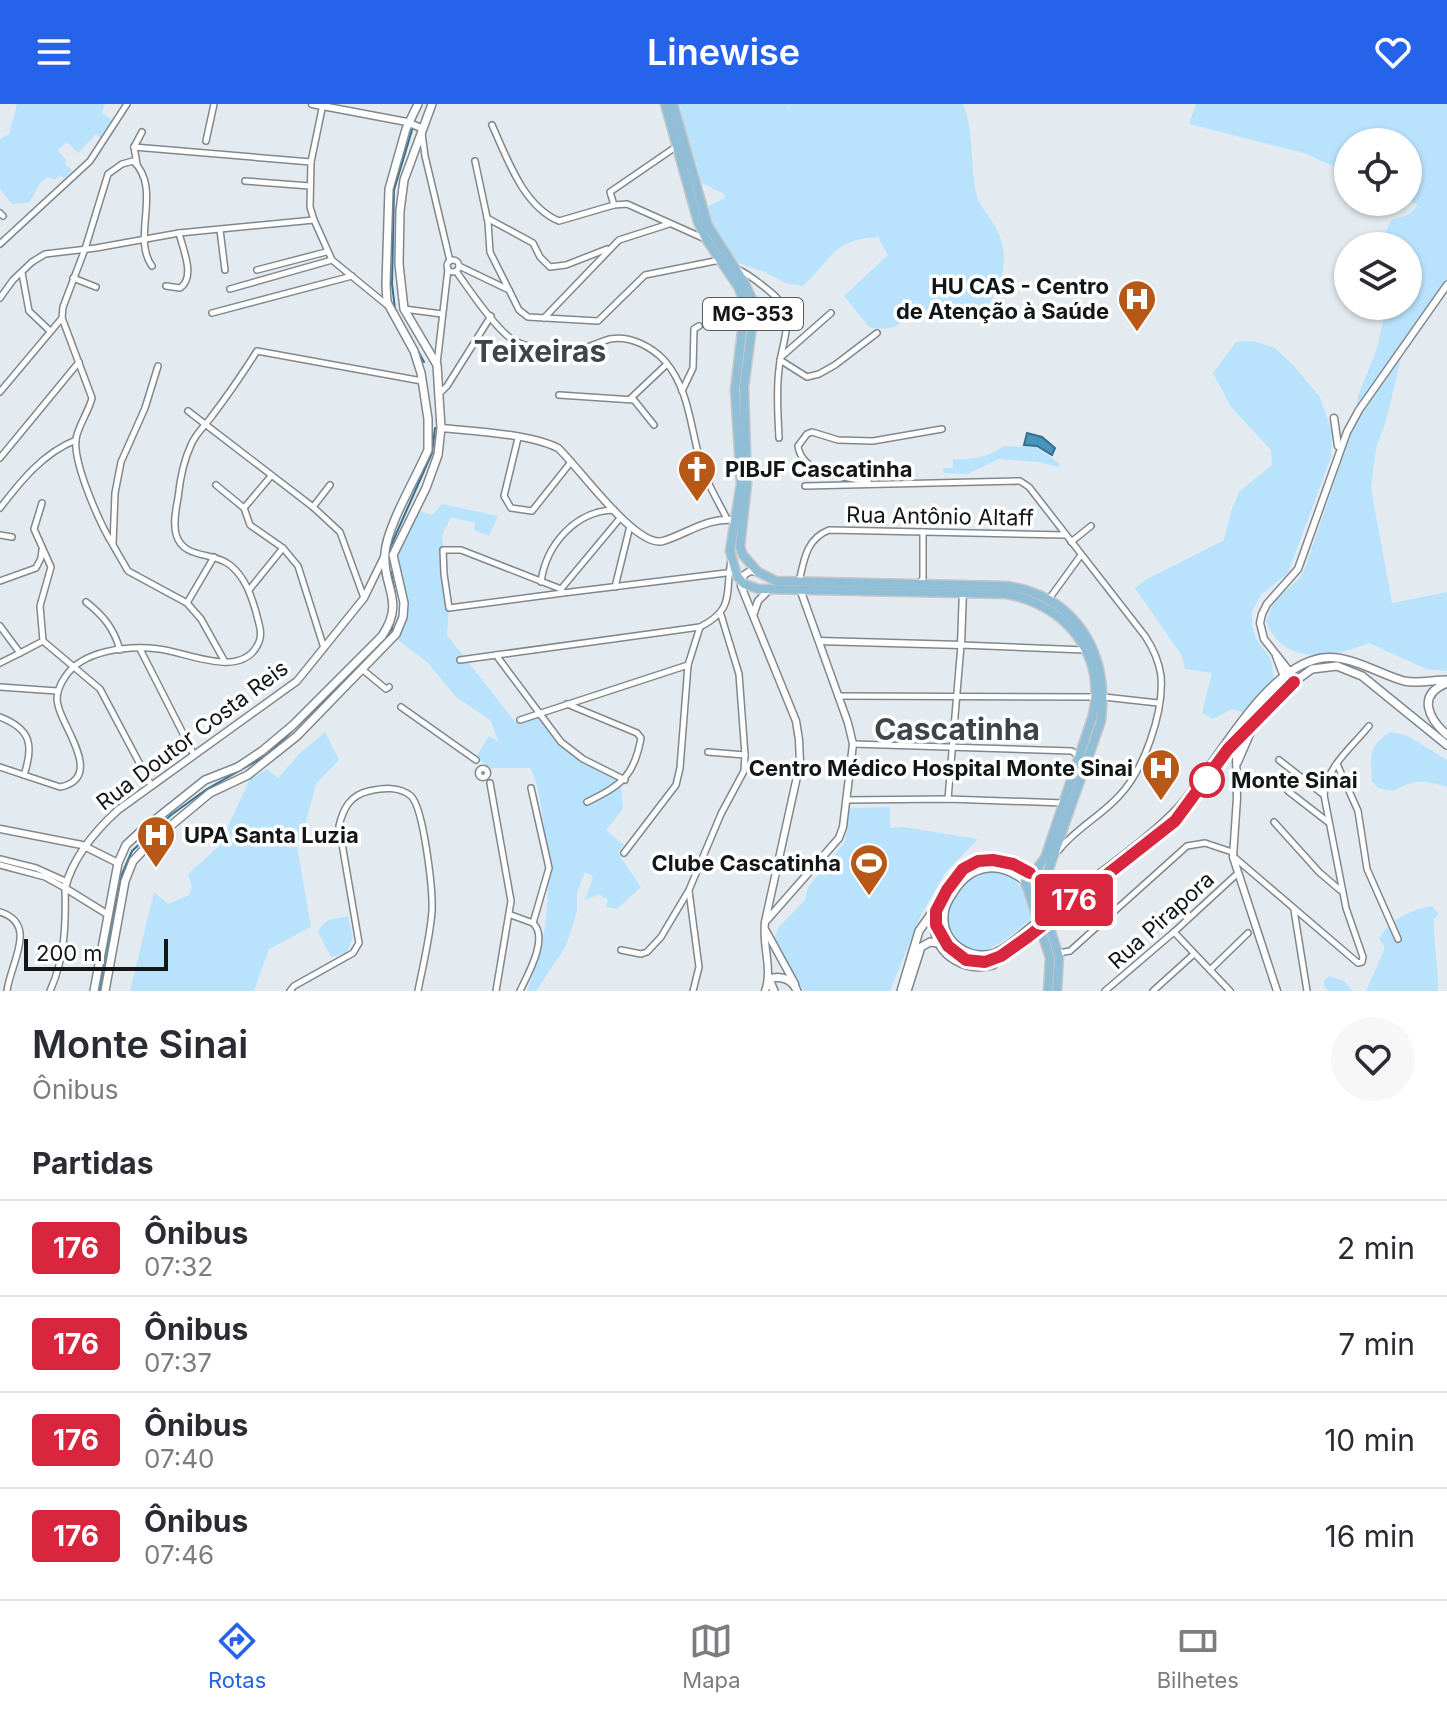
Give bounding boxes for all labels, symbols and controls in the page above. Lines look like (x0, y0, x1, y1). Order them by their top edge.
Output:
icon: menu (32, 30, 76, 74)
text: Linewise (647, 30, 800, 74)
icon: heart (1371, 30, 1415, 74)
map controls (1334, 128, 1422, 320)
button: locate (1334, 128, 1422, 216)
button: layers (1334, 232, 1422, 320)
place label: HU CAS - Centro de Atenção à Saúde (896, 273, 1109, 324)
hospital icon: HU CAS - Centro de Atenção à Saúde (1116, 278, 1158, 333)
road number: MG-353 (703, 298, 803, 330)
district label: Teixeiras (474, 333, 606, 369)
church icon: PIBJF Cascatinha (676, 448, 718, 503)
place label: PIBJF Cascatinha (725, 456, 912, 482)
street label: Rua Antônio Altaff (846, 501, 1034, 531)
street label: Rua Doutor Costa Reis (91, 655, 293, 815)
district label: Cascatinha (874, 711, 1040, 747)
hospital icon: Centro Médico Hospital Monte Sinai (1140, 747, 1182, 802)
place label: Centro Médico Hospital Monte Sinai (749, 755, 1133, 781)
marker: Monte Sinai (1190, 763, 1224, 797)
place label: Monte Sinai (1231, 767, 1358, 793)
hospital icon: UPA Santa Luzia (135, 814, 177, 869)
place label: UPA Santa Luzia (184, 822, 359, 848)
sports icon: Clube Cascatinha (848, 842, 890, 897)
place label: Clube Cascatinha (651, 850, 841, 876)
street label: Rua Pirapora (1103, 866, 1219, 974)
line badge: 176 (1028, 874, 1120, 926)
text: 176 (1051, 883, 1097, 917)
scale bar (24, 935, 168, 971)
text: 200 m (36, 940, 103, 966)
button: heart (1331, 1017, 1415, 1101)
text: Monte Sinai (32, 1021, 248, 1067)
text: Ônibus (32, 1074, 119, 1105)
text: Partidas (32, 1145, 154, 1181)
text: Ônibus (144, 1215, 248, 1251)
text: 2 min (1337, 1230, 1415, 1266)
text: 176 (53, 1231, 99, 1265)
text: 07:32 (144, 1251, 213, 1282)
text: Ônibus (144, 1311, 248, 1347)
text: 7 min (1338, 1326, 1415, 1362)
text: 176 (53, 1327, 99, 1361)
text: 07:37 (144, 1347, 212, 1378)
text: Ônibus (144, 1407, 248, 1443)
text: 10 min (1324, 1422, 1415, 1458)
text: 176 (53, 1423, 99, 1457)
text: 07:40 (144, 1443, 214, 1474)
text: Ônibus (144, 1503, 248, 1539)
text: 16 min (1324, 1518, 1415, 1554)
text: 176 (53, 1519, 99, 1553)
text: 07:46 (144, 1539, 214, 1570)
tab: Rotas (208, 1619, 266, 1693)
tab: Mapa (682, 1619, 741, 1693)
tab: Bilhetes (1157, 1619, 1239, 1693)

